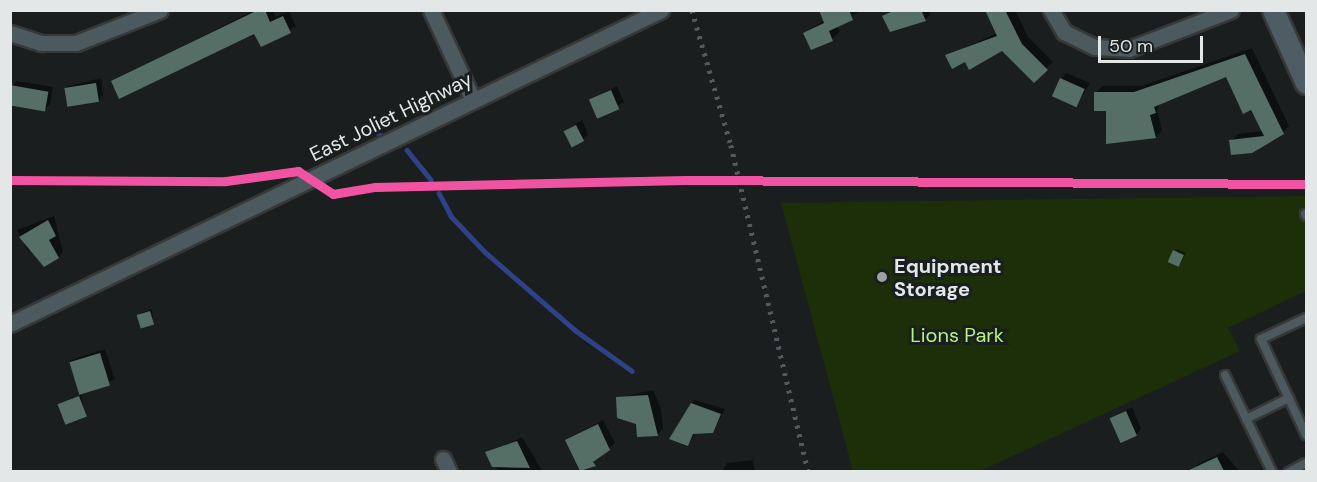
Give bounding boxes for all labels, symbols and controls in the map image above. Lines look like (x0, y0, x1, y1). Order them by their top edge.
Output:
scale bar (1101, 24, 1206, 62)
text: 50 m (1109, 34, 1153, 58)
street label: East Joliet Highway (306, 67, 476, 167)
place label: Equipment Storage (894, 254, 1002, 301)
marker: Equipment Storage (875, 270, 889, 284)
park label: Lions Park (910, 323, 1004, 347)

